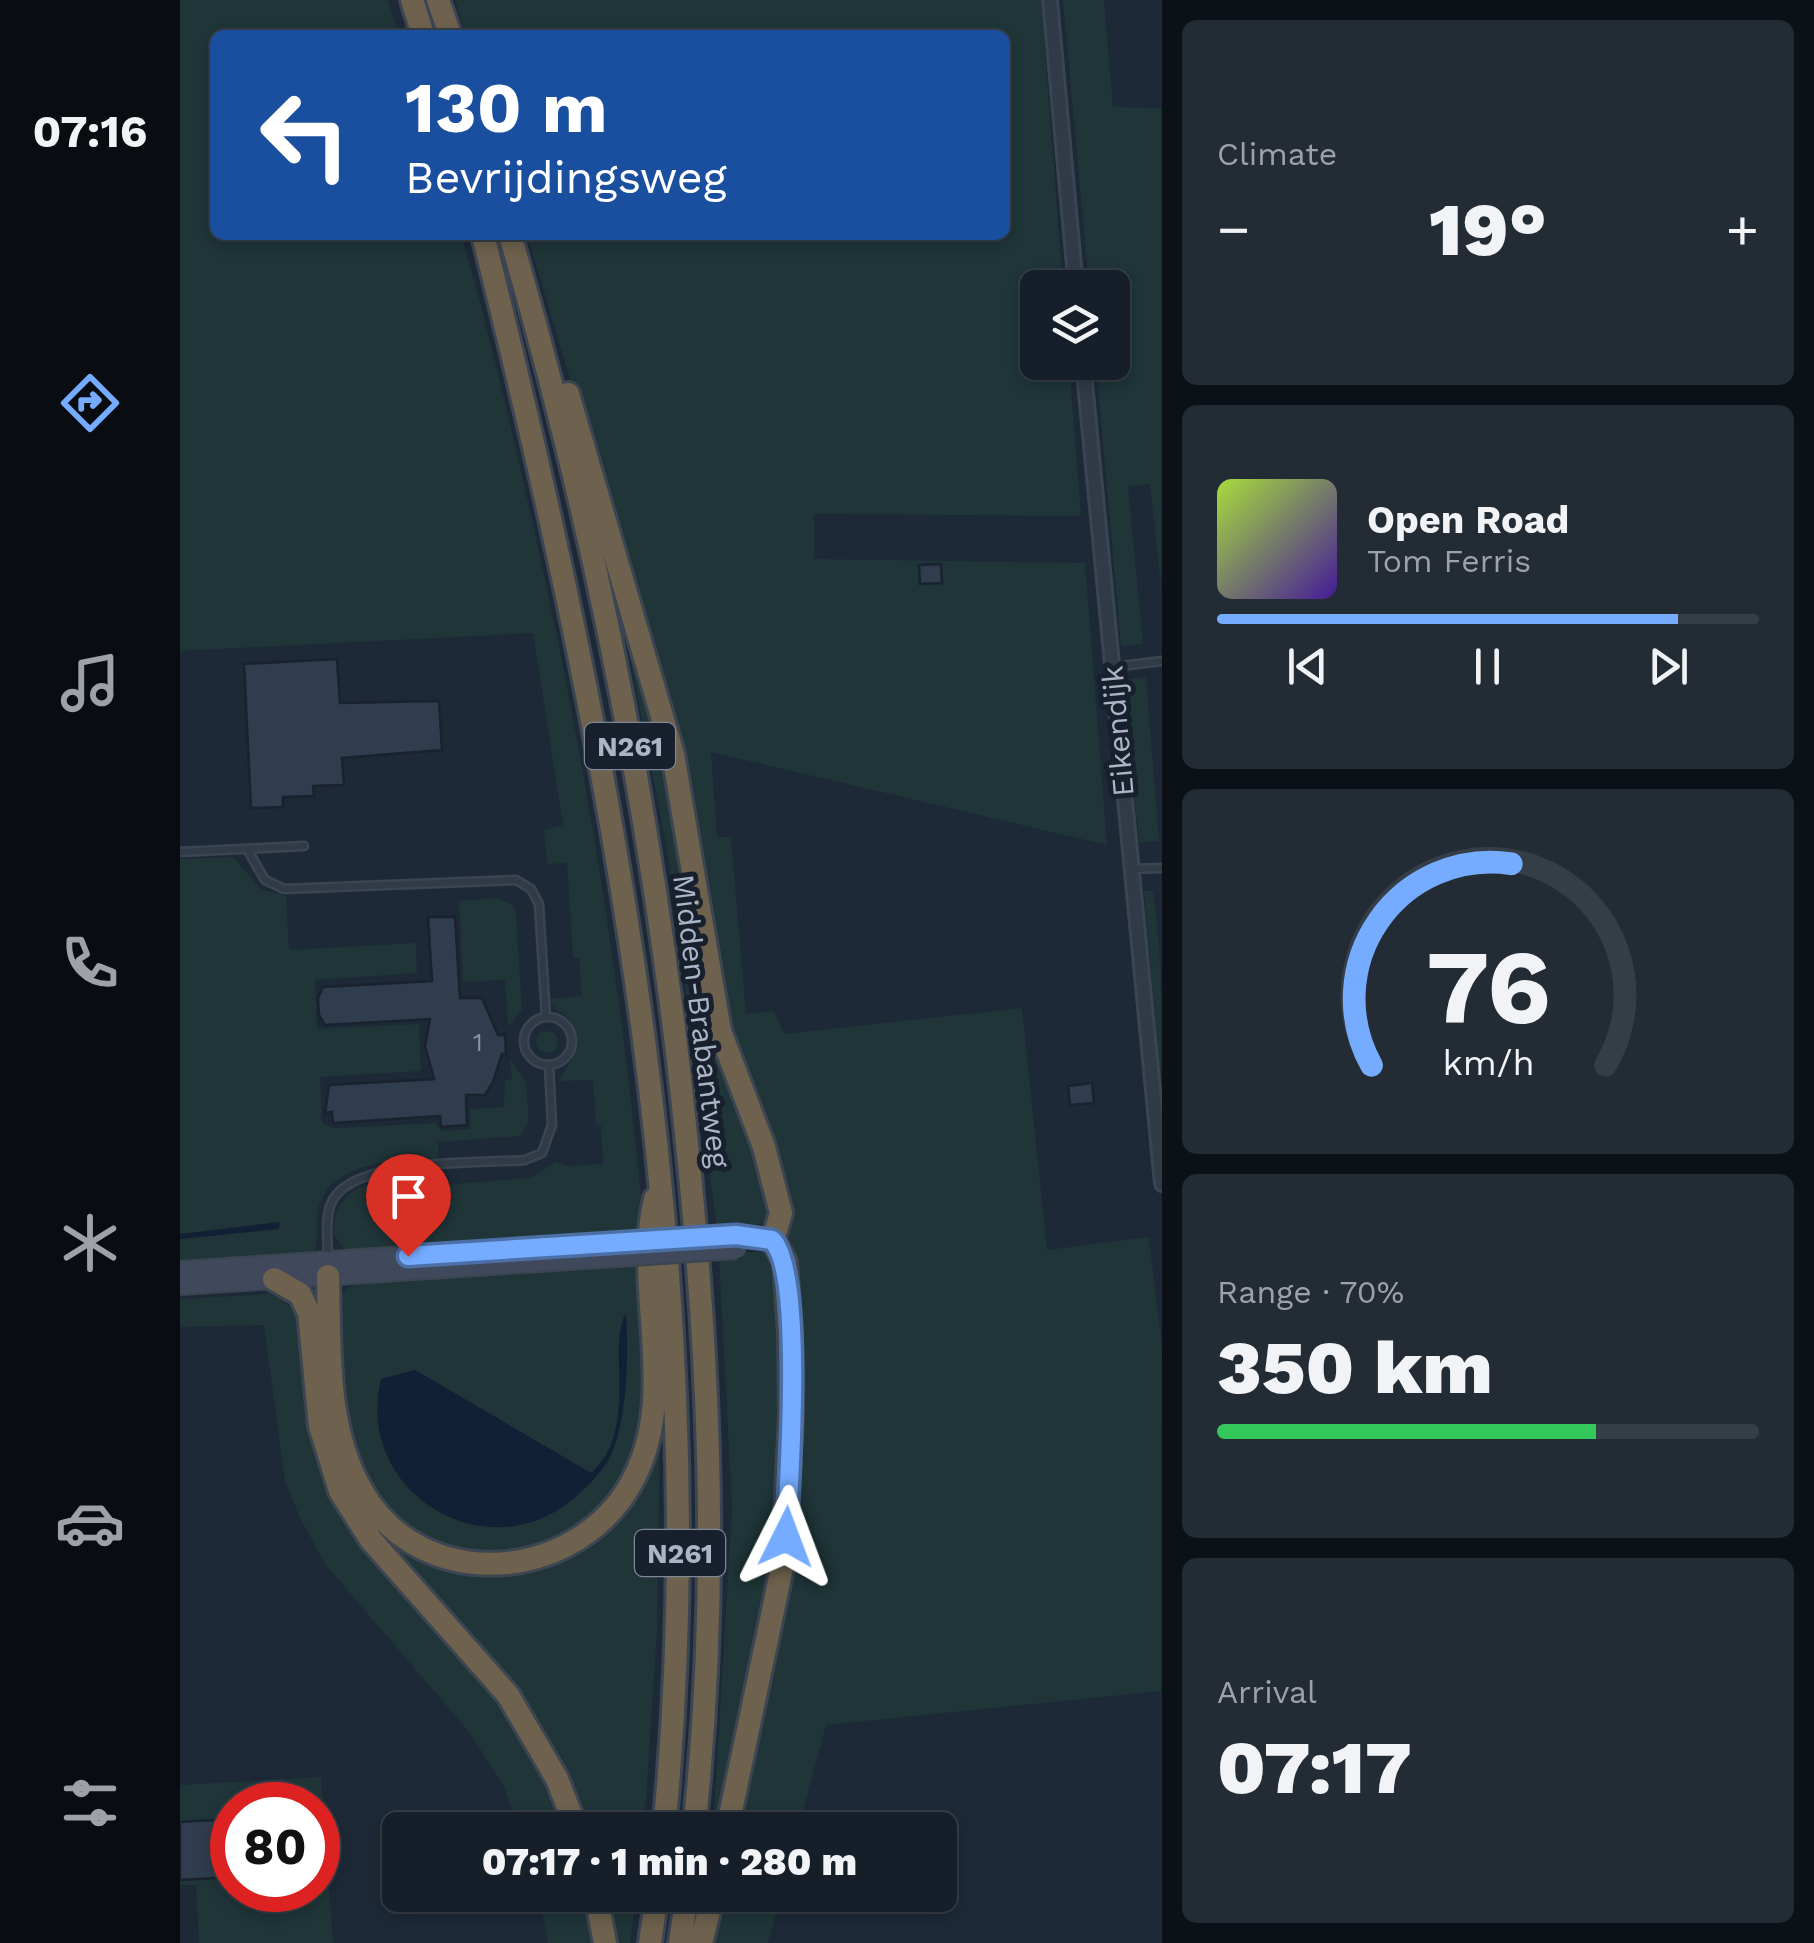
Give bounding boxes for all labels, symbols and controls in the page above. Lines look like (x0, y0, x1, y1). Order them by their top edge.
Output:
text: 130 m (405, 67, 608, 149)
icon: left (240, 70, 370, 200)
text: 07:16 (32, 105, 148, 158)
text: Climate (1217, 135, 1337, 173)
text: Bevrijdingsweg (405, 151, 727, 204)
text: 19° (1429, 185, 1547, 273)
text: − (1217, 197, 1250, 261)
text: + (1726, 197, 1759, 261)
map controls (1020, 270, 1130, 380)
button: layers (1020, 270, 1130, 380)
icon: directions (55, 368, 125, 438)
text: Open Road (1367, 498, 1569, 542)
text: Tom Ferris (1367, 542, 1531, 580)
icon: previous (1280, 639, 1335, 694)
icon: pause (1460, 639, 1515, 694)
icon: next (1641, 639, 1696, 694)
icon: music (55, 648, 125, 718)
street label: Eikendijk (1094, 664, 1141, 798)
road number: N261 (585, 723, 675, 769)
street label: Midden-Brabantweg (666, 872, 737, 1170)
text: 76 (1426, 926, 1550, 1048)
icon: phone (55, 928, 125, 998)
house number: 1 (473, 1028, 483, 1057)
text: km/h (1442, 1042, 1534, 1084)
pin (366, 1154, 451, 1257)
icon: arrive (381, 1169, 436, 1224)
icon: climate (55, 1208, 125, 1278)
text: Range · 70% (1217, 1273, 1404, 1311)
text: 350 km (1217, 1323, 1493, 1411)
position arrow (734, 1485, 838, 1589)
icon: car (55, 1488, 125, 1558)
road number: N261 (635, 1530, 725, 1576)
text: Arrival (1217, 1673, 1317, 1711)
text: 07:17 (1217, 1723, 1412, 1811)
icon: filters (55, 1768, 125, 1838)
speed limit sign: 80 (210, 1782, 340, 1912)
text: 07:17 · 1 min · 280 m (482, 1840, 857, 1884)

